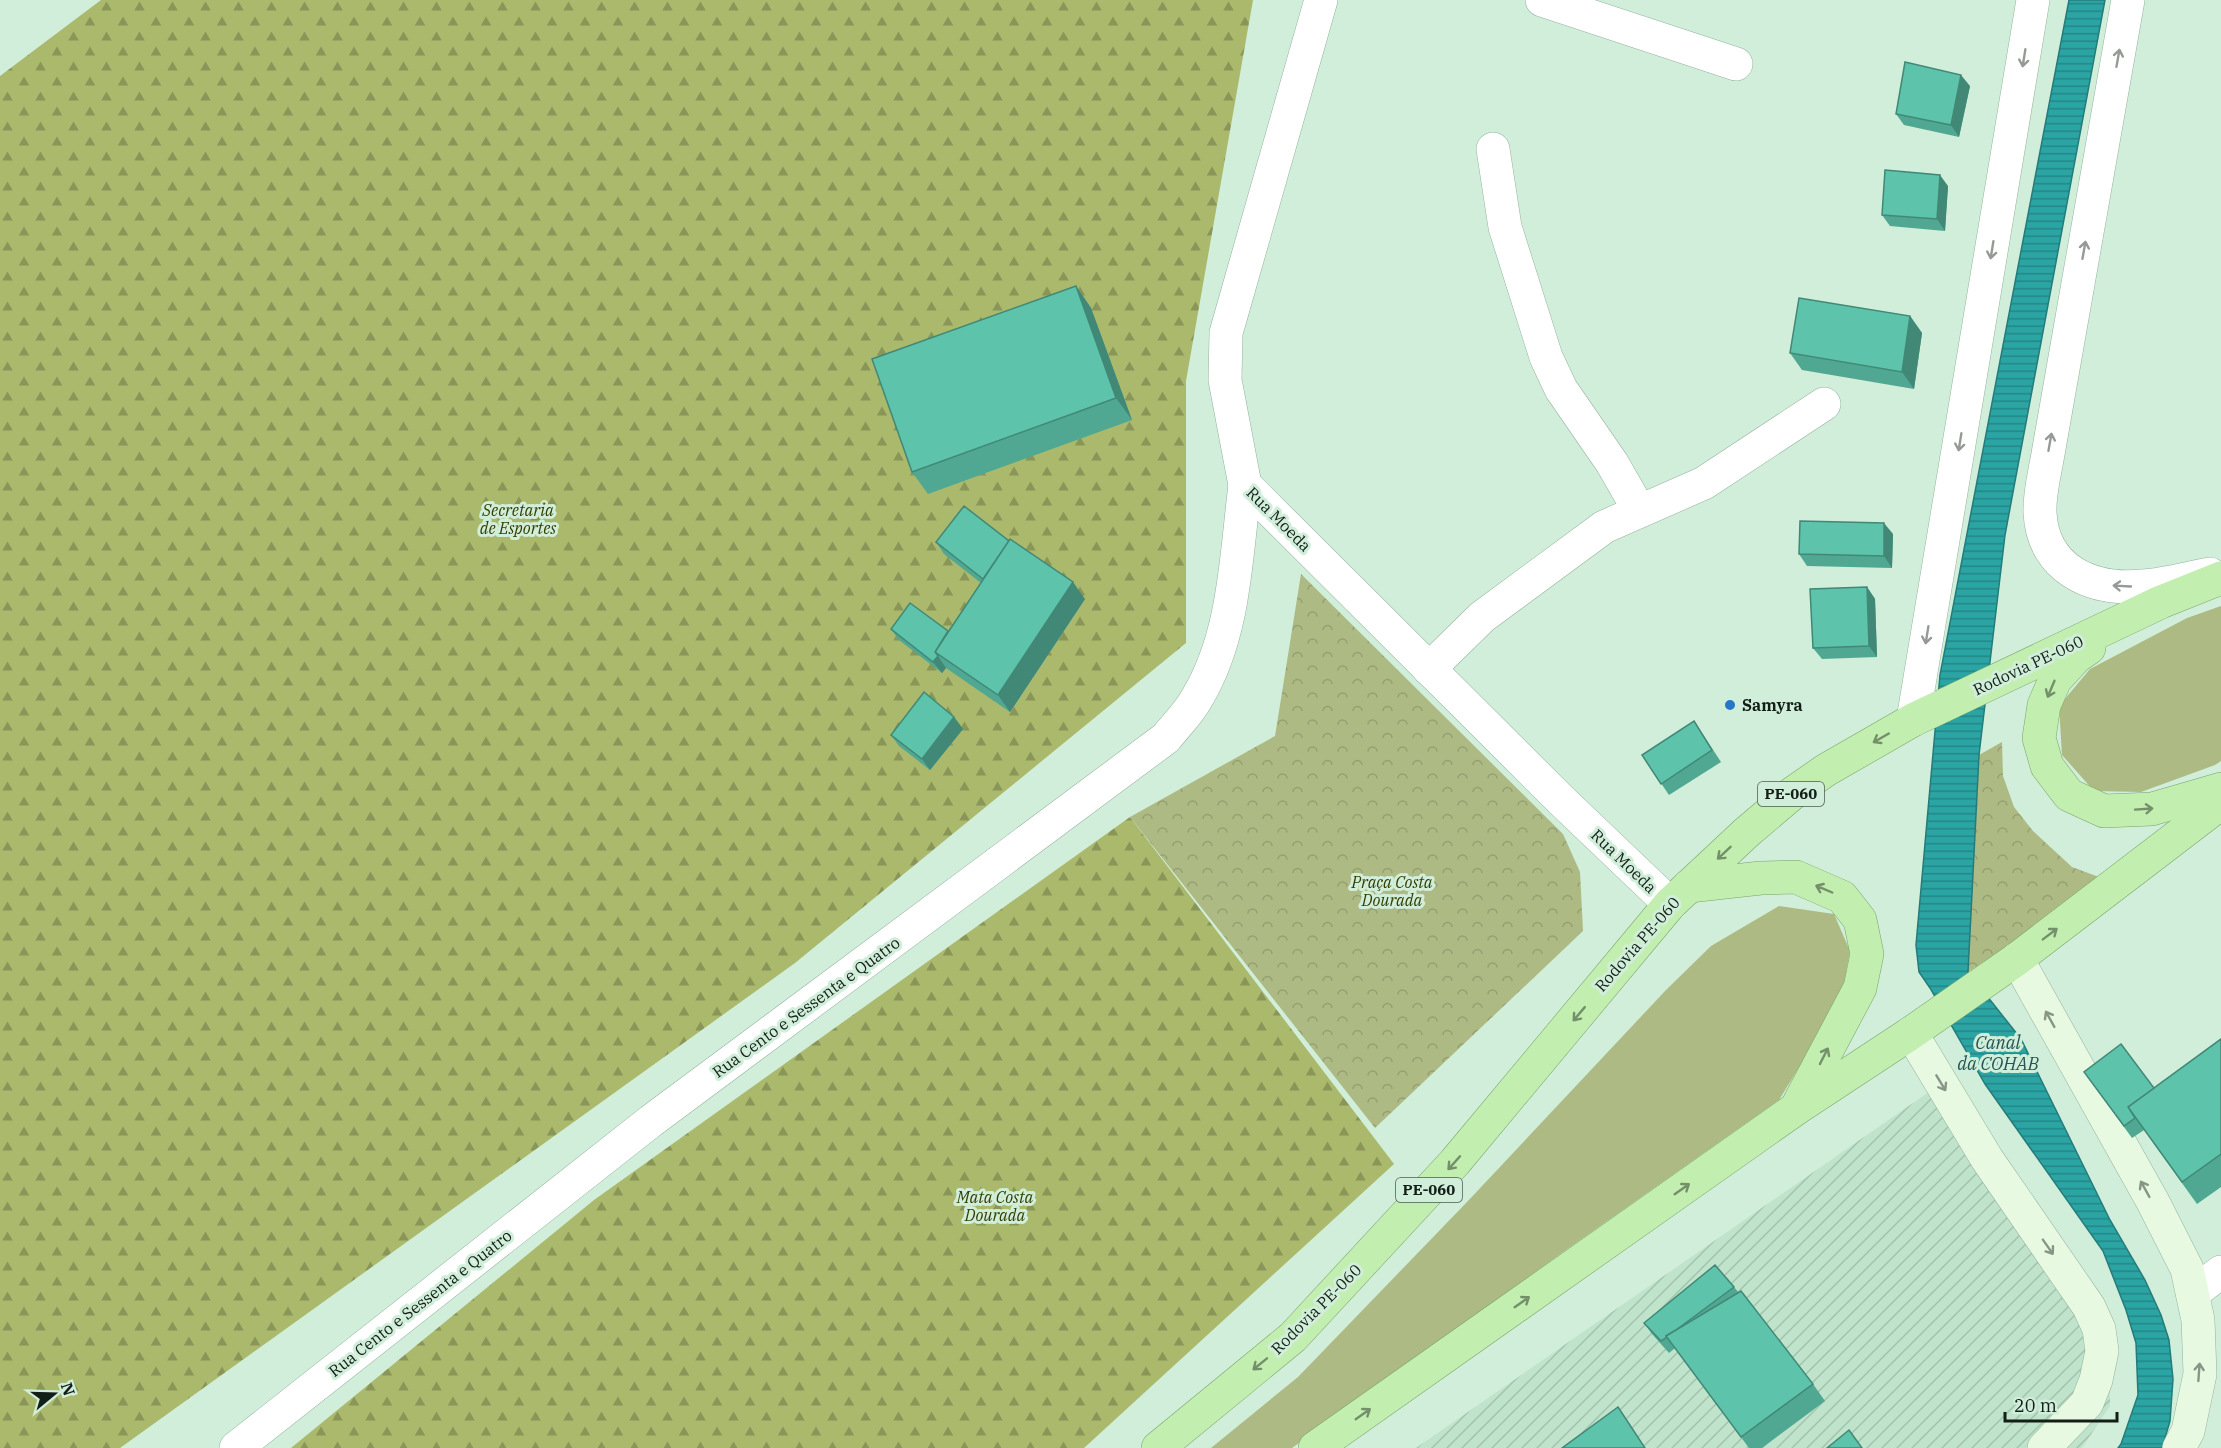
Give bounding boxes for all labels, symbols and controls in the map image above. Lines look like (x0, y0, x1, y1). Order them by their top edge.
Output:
one-way arrow (2018, 47, 2029, 67)
one-way arrow (2113, 49, 2124, 69)
one-way arrow (1986, 240, 1997, 259)
one-way arrow (2079, 241, 2090, 261)
one-way arrow (1954, 432, 1965, 452)
one-way arrow (2044, 433, 2055, 452)
street label: Rua Moeda (1242, 482, 1316, 556)
park label: Secretaria de Esportes (480, 500, 556, 538)
one-way arrow (2113, 581, 2132, 592)
one-way arrow (1922, 624, 1933, 644)
street label: Rodovia PE-060 (1970, 631, 2086, 699)
one-way arrow (2045, 679, 2056, 698)
place label: Samyra (1742, 695, 1803, 715)
marker: Samyra (1723, 698, 1737, 712)
one-way arrow (1873, 733, 1890, 745)
road number: PE-060 (1758, 782, 1824, 806)
one-way arrow (2134, 803, 2154, 814)
street label: Rua Moeda (1587, 825, 1661, 897)
one-way arrow (1717, 846, 1732, 860)
park label: Praça Costa Dourada (1350, 872, 1433, 910)
one-way arrow (1815, 883, 1834, 894)
street label: Rodovia PE-060 (1590, 892, 1684, 996)
one-way arrow (2042, 927, 2058, 940)
street label: Rua Cento e Sessenta e Quatro (708, 932, 904, 1082)
one-way arrow (1572, 1005, 1585, 1021)
one-way arrow (2044, 1010, 2055, 1028)
water label: Canal da COHAB (1957, 1031, 2039, 1075)
one-way arrow (1819, 1047, 1830, 1065)
one-way arrow (1936, 1074, 1948, 1091)
one-way arrow (1447, 1155, 1461, 1170)
road number: PE-060 (1396, 1178, 1462, 1202)
one-way arrow (2139, 1181, 2151, 1198)
one-way arrow (1673, 1183, 1689, 1195)
park label: Mata Costa Dourada (956, 1187, 1033, 1225)
street label: Rua Cento e Sessenta e Quatro (324, 1225, 516, 1381)
one-way arrow (2042, 1238, 2054, 1254)
street label: Rodovia PE-060 (1267, 1260, 1365, 1358)
one-way arrow (1514, 1296, 1530, 1308)
one-way arrow (1252, 1357, 1268, 1370)
one-way arrow (2194, 1363, 2205, 1382)
north arrow (24, 1364, 84, 1424)
text: N (57, 1380, 80, 1398)
scale bar (2005, 1385, 2118, 1423)
text: 20 m (2014, 1394, 2057, 1417)
one-way arrow (1355, 1408, 1371, 1420)

